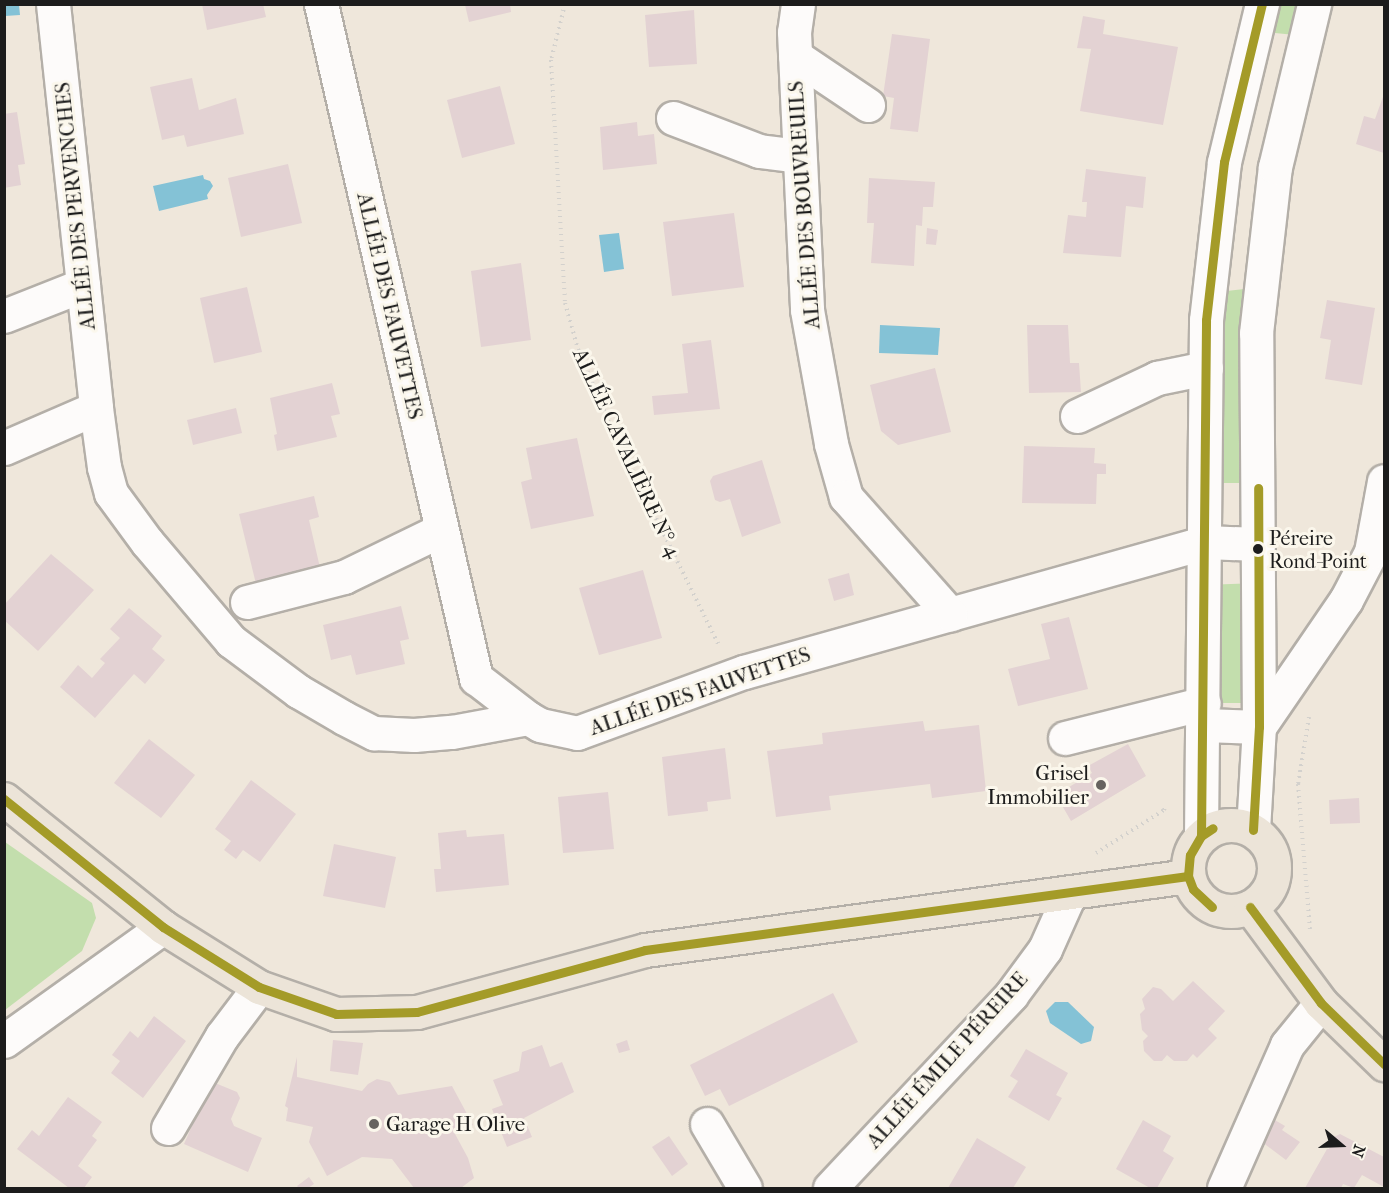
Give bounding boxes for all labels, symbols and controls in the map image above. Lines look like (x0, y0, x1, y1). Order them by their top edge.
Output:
street label: ALLÉE DES BOUVREUILS (783, 80, 825, 330)
street label: ALLÉE DES PERVENCHES (49, 81, 101, 331)
street label: ALLÉE DES FAUVETTES (352, 190, 428, 422)
street label: ALLÉE CAVALIÈRE N° 4 (567, 344, 687, 562)
place label: Péreire Rond-Point (1269, 526, 1367, 573)
marker: Péreire Rond-Point (1252, 543, 1264, 555)
street label: ALLÉE DES FAUVETTES (586, 641, 814, 741)
place label: Grisel Immobilier (987, 760, 1089, 810)
marker: Grisel Immobilier (1094, 778, 1108, 792)
street label: ALLÉE ÉMILE PÉREIRE (861, 967, 1033, 1153)
place label: Garage H Olive (386, 1111, 525, 1137)
north arrow (1311, 1115, 1371, 1175)
marker: Garage H Olive (367, 1117, 381, 1131)
text: N (1348, 1142, 1369, 1160)

